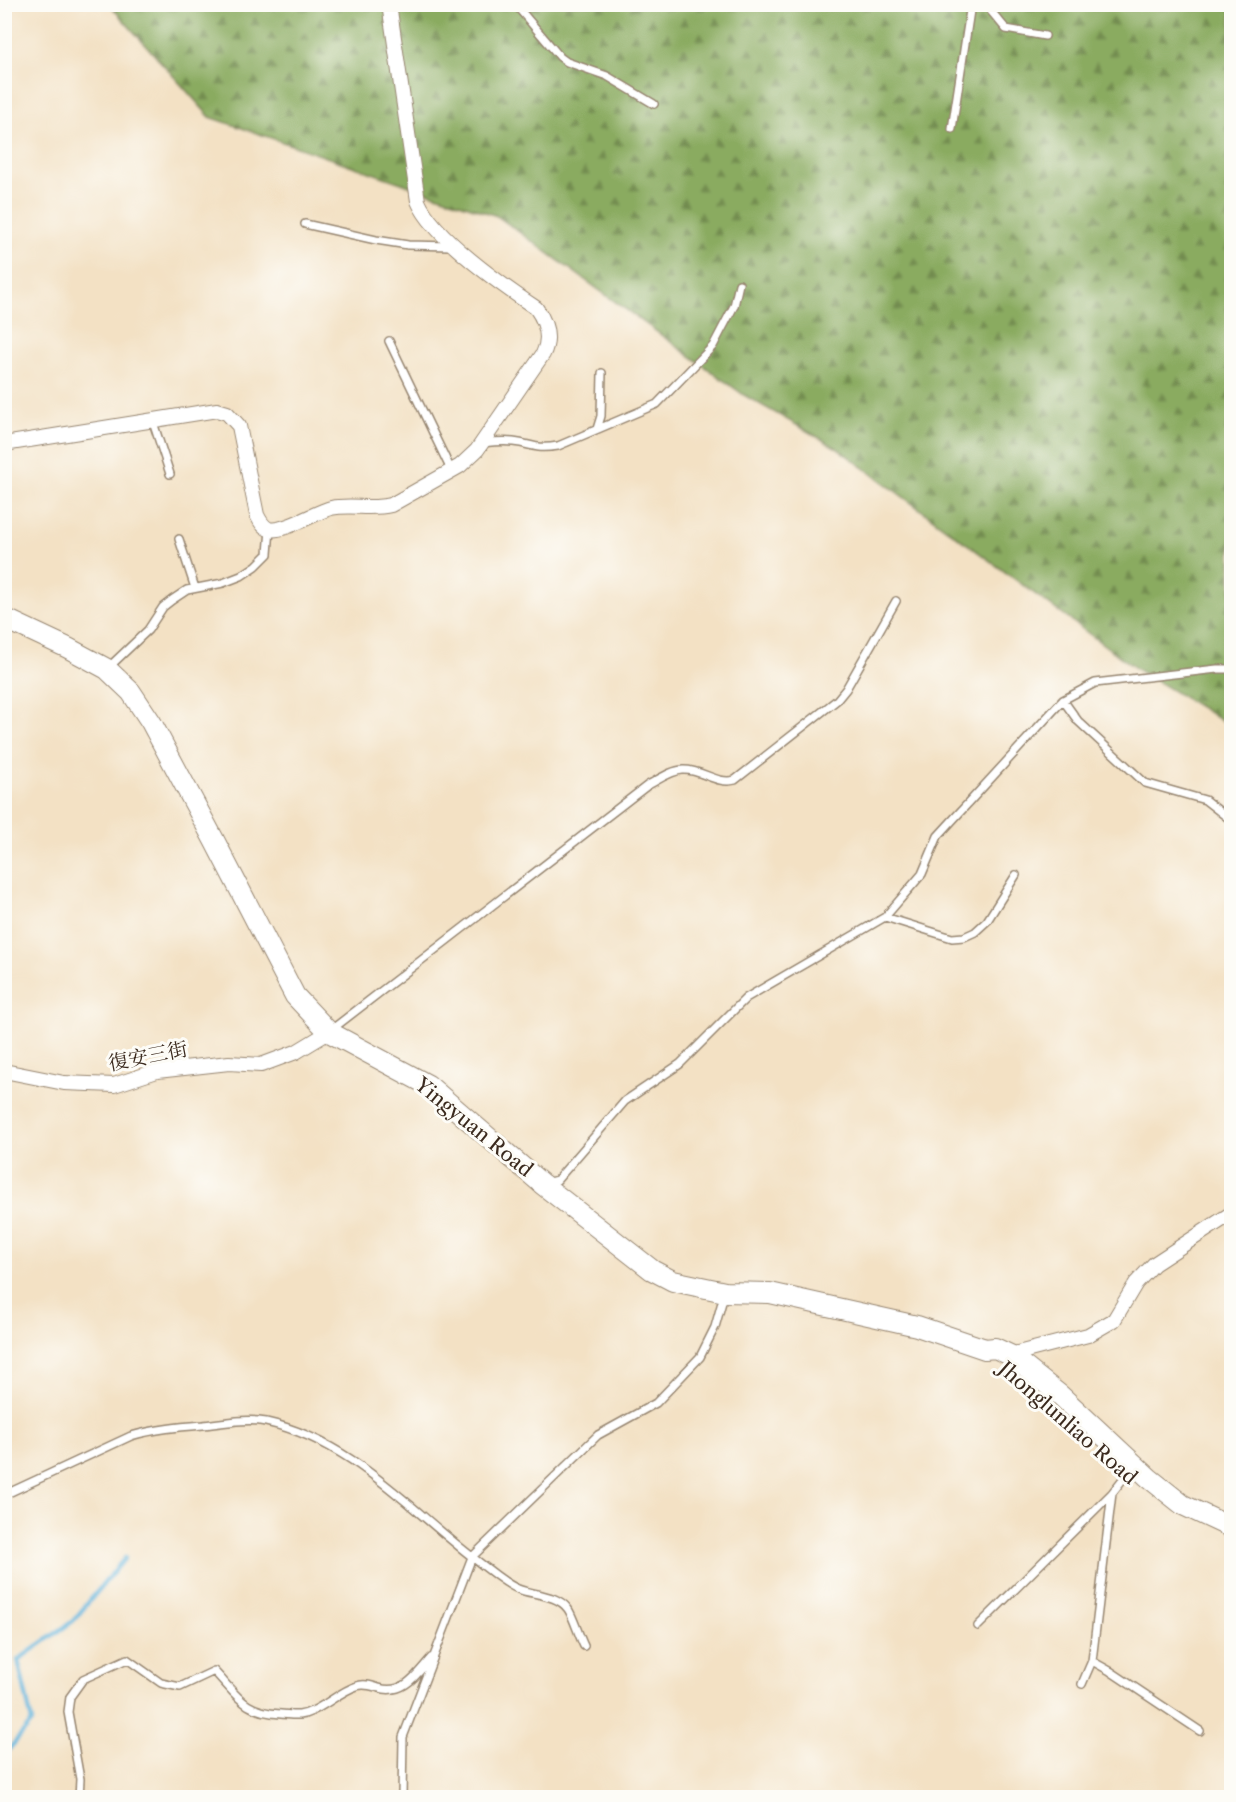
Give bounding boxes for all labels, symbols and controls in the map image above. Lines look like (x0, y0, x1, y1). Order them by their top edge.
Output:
street label: 復安三街 (106, 1037, 190, 1075)
street label: Yingyuan Road (409, 1072, 538, 1182)
street label: Jhonglunliao Road (992, 1354, 1142, 1490)

